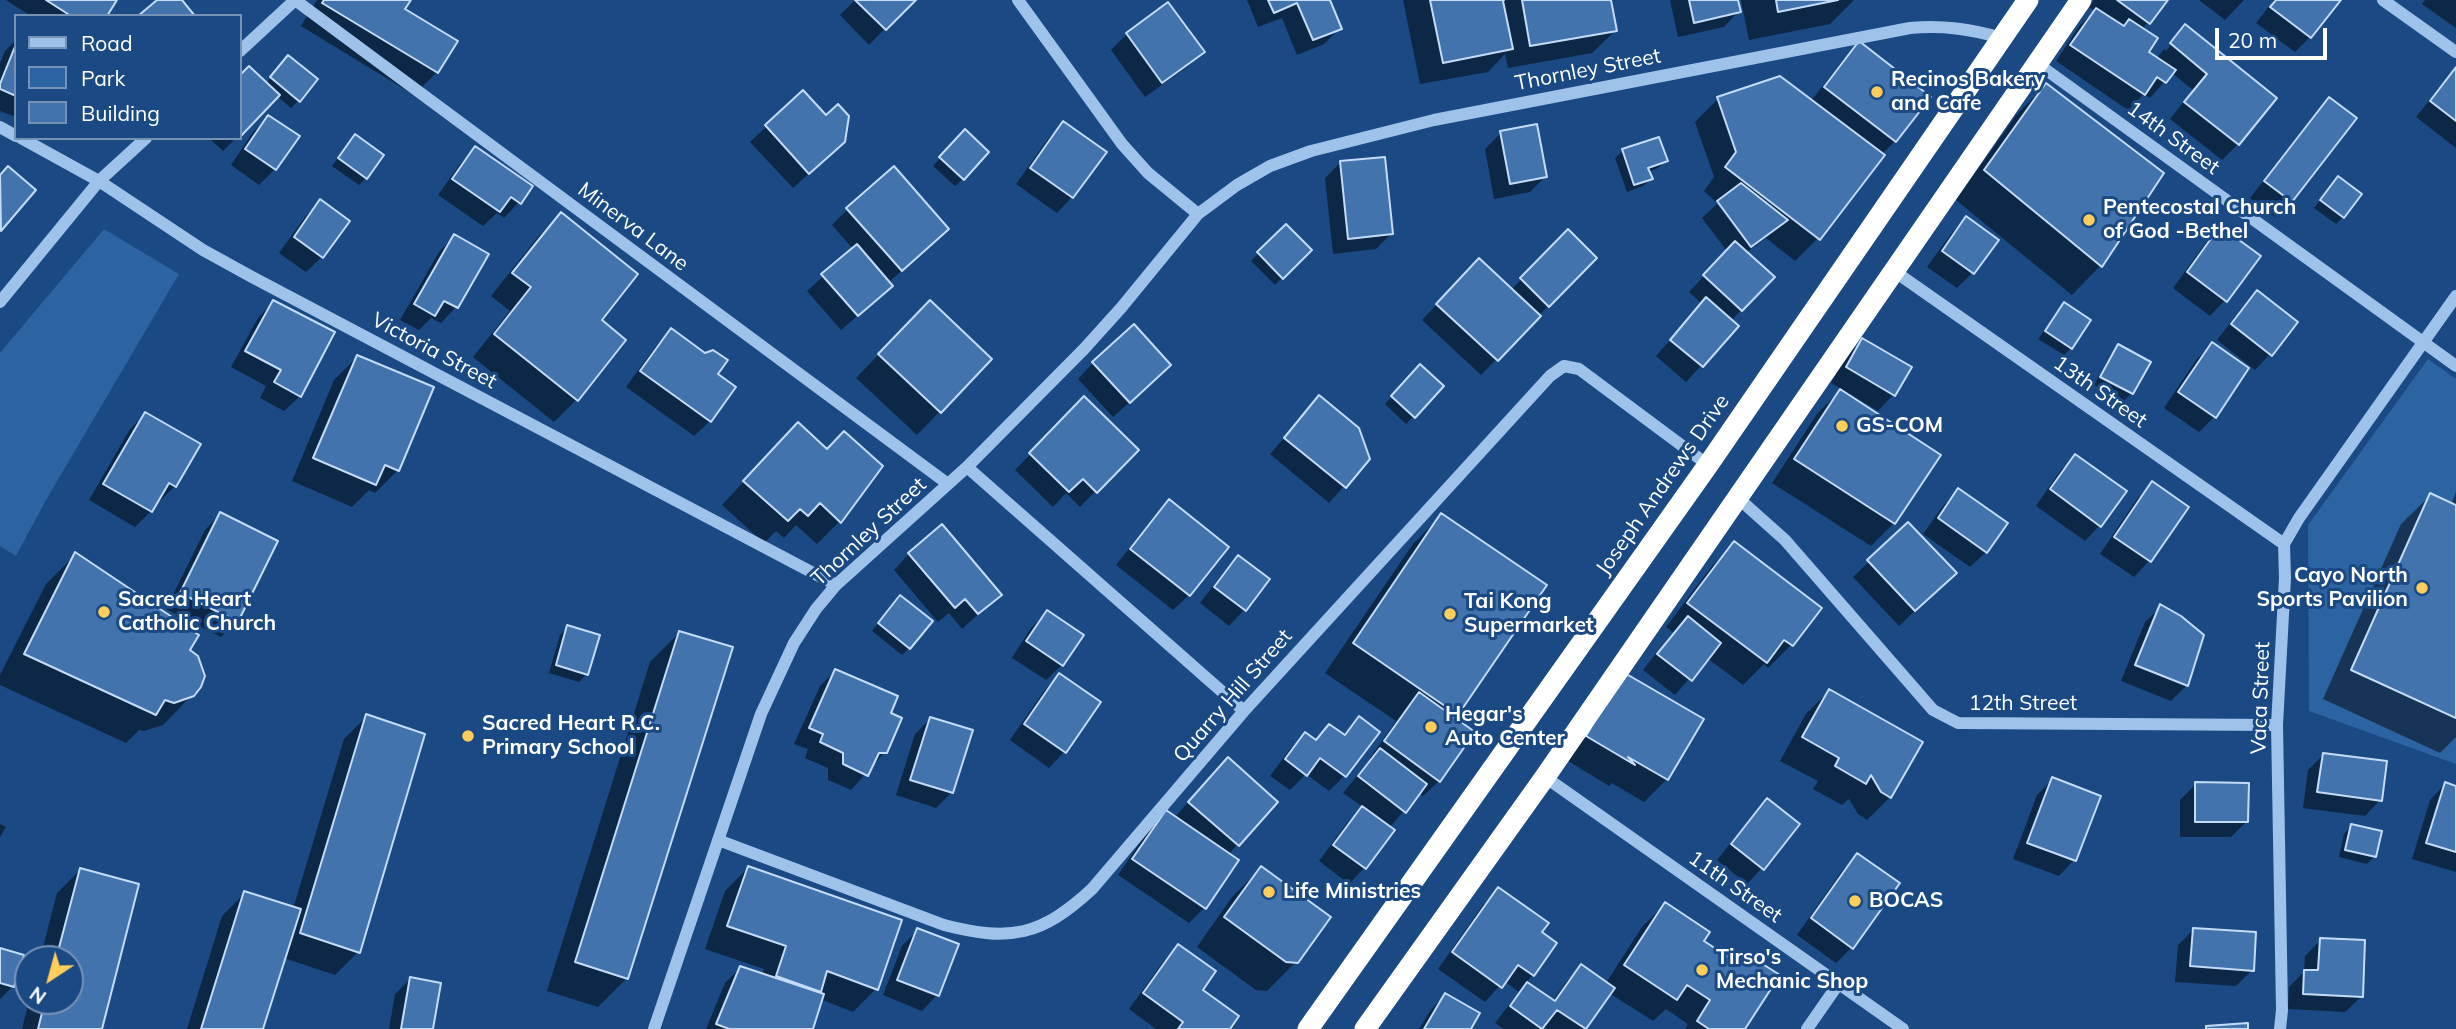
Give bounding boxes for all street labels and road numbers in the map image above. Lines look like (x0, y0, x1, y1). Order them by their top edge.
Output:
street label: Thornley Street (1513, 44, 1663, 96)
street label: 14th Street (2122, 96, 2224, 180)
street label: Minerva Lane (573, 177, 693, 277)
street label: Victoria Street (367, 307, 501, 395)
street label: 13th Street (2048, 351, 2152, 433)
street label: Joseph Andrews Drive (1591, 390, 1735, 580)
street label: Thornley Street (806, 472, 932, 592)
street label: Quarry Hill Street (1168, 624, 1298, 768)
street label: Vaca Street (2246, 641, 2276, 755)
street label: 12th Street (1969, 691, 2077, 717)
street label: 11th Street (1683, 846, 1787, 928)

